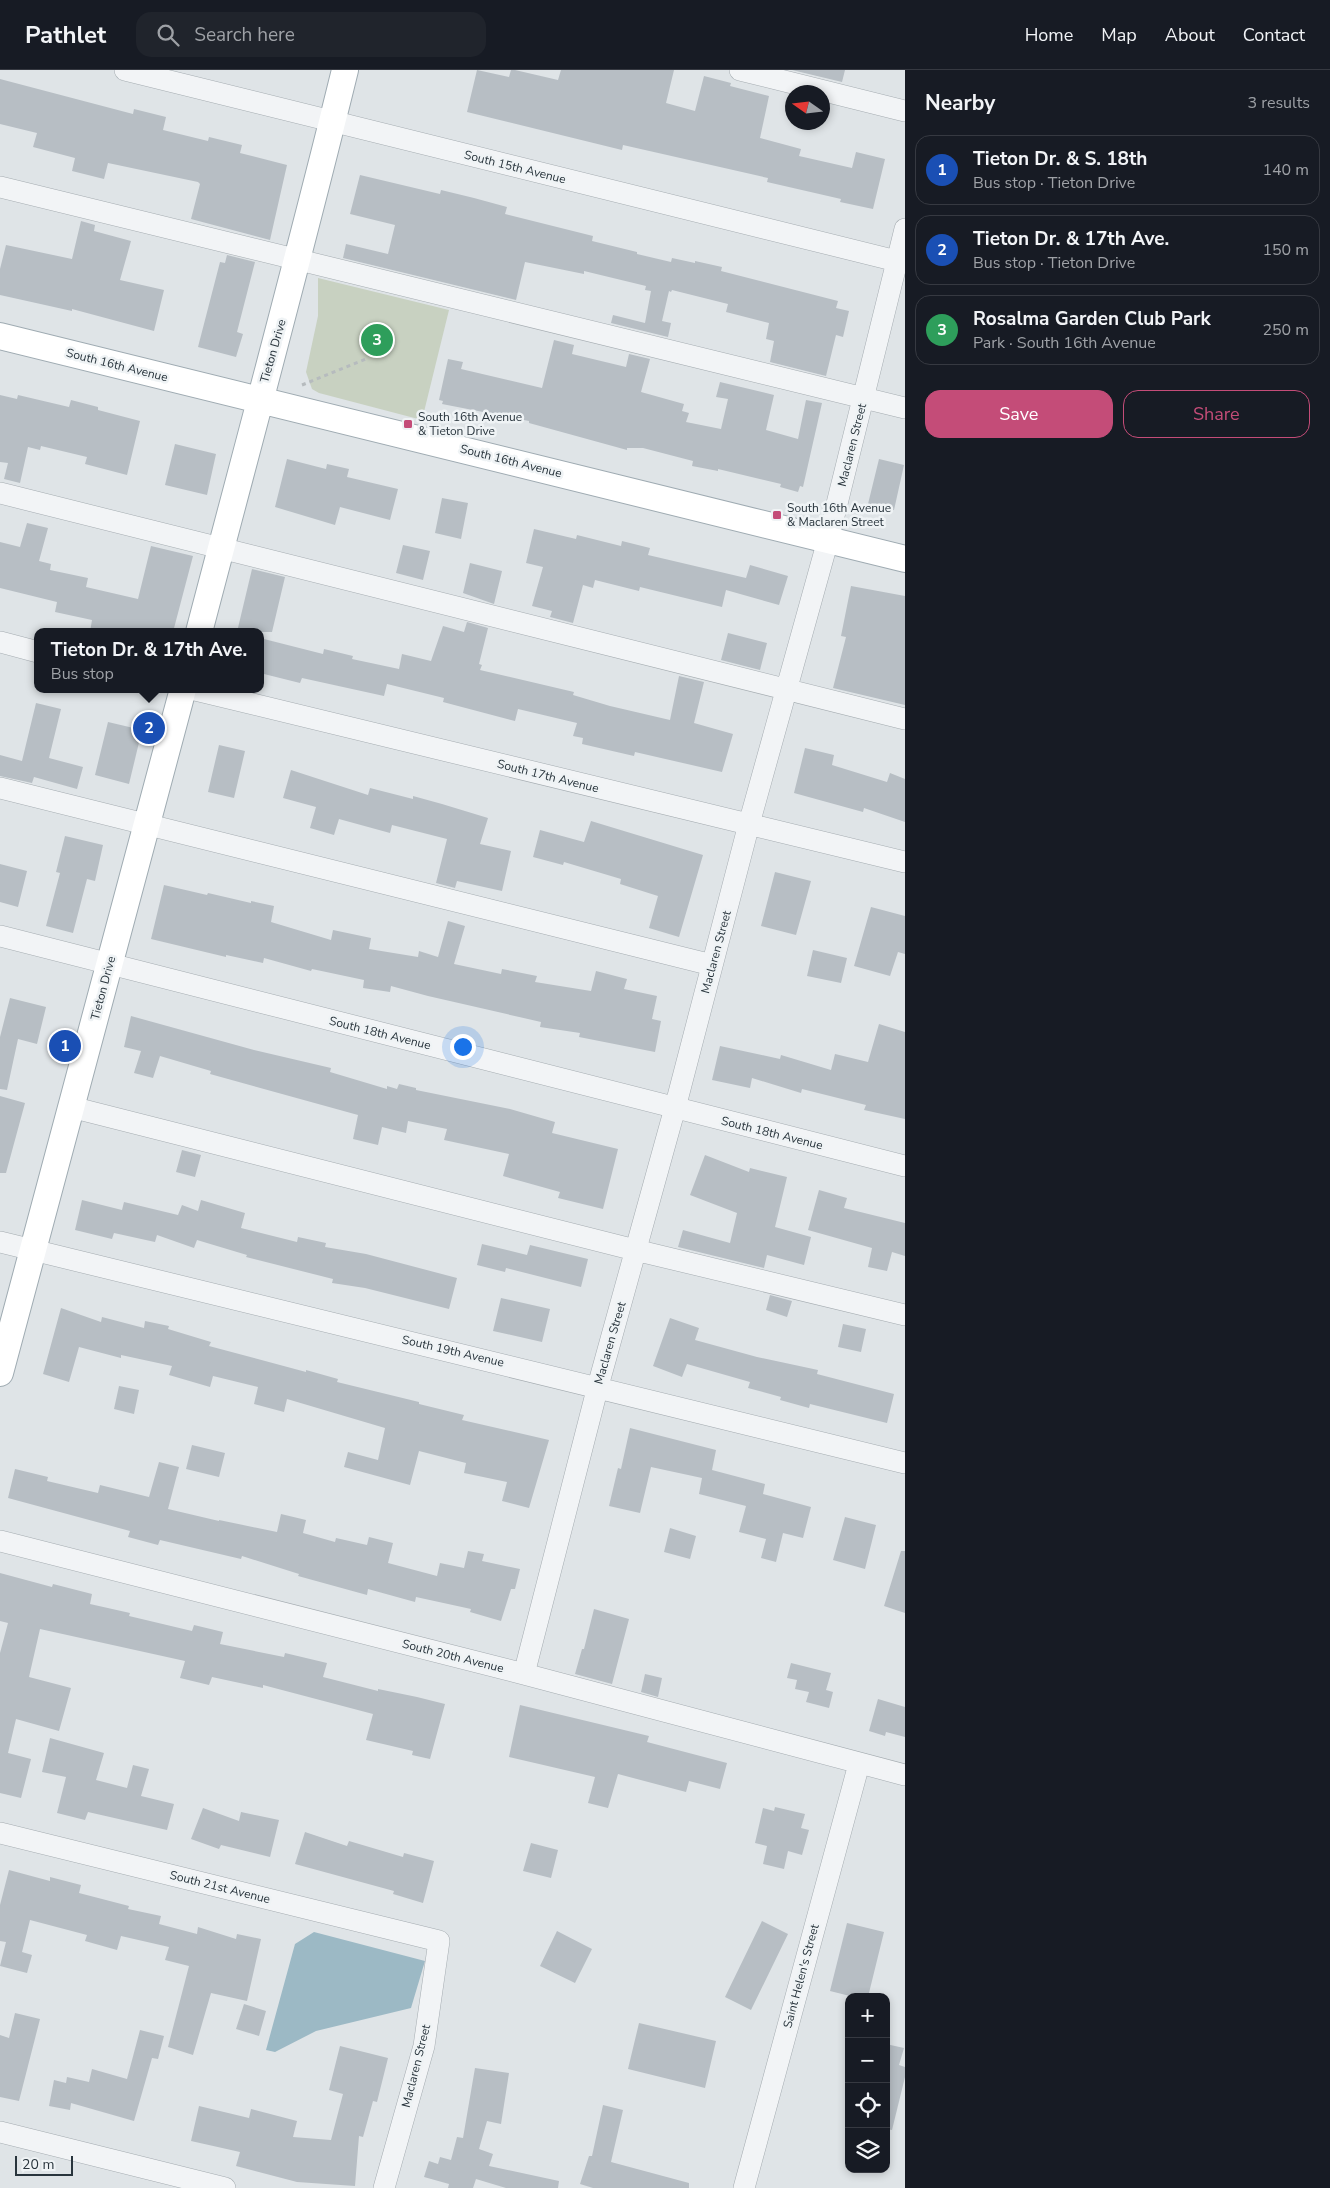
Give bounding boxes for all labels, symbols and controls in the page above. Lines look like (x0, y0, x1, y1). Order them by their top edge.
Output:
search box (136, 12, 486, 57)
text: Pathlet (25, 19, 106, 51)
icon: search (154, 21, 182, 49)
text: Search here (194, 22, 295, 48)
text: Home (1025, 23, 1073, 47)
text: Map (1101, 23, 1137, 47)
text: About (1165, 23, 1215, 47)
text: Contact (1243, 23, 1305, 47)
north arrow (785, 85, 830, 130)
text: Nearby (925, 89, 995, 117)
text: 3 results (1248, 92, 1310, 114)
text: Tieton Dr. & S. 18th (973, 146, 1147, 172)
street label: South 15th Avenue (462, 147, 568, 187)
text: 1 (937, 159, 947, 181)
text: 140 m (1262, 159, 1309, 181)
text: Bus stop · Tieton Drive (973, 172, 1135, 194)
text: Tieton Dr. & 17th Ave. (973, 226, 1169, 252)
text: 2 (937, 239, 947, 261)
text: 150 m (1262, 239, 1309, 261)
text: Bus stop · Tieton Drive (973, 252, 1135, 274)
text: Rosalma Garden Club Park (973, 306, 1211, 332)
street label: Tieton Drive (256, 317, 290, 385)
text: 3 (937, 319, 947, 341)
text: 250 m (1262, 319, 1309, 341)
pin: 3 (361, 321, 393, 359)
text: Park · South 16th Avenue (973, 332, 1156, 354)
street label: South 16th Avenue (64, 345, 170, 385)
button: Save (925, 390, 1113, 438)
button: Share (1123, 390, 1310, 438)
street label: Maclaren Street (834, 401, 870, 488)
place label: South 16th Avenue & Tieton Drive (418, 409, 522, 439)
marker: South 16th Avenue & Tieton Drive (402, 418, 414, 430)
street label: South 16th Avenue (458, 441, 564, 481)
place label: South 16th Avenue & Maclaren Street (787, 500, 891, 530)
marker: South 16th Avenue & Maclaren Street (771, 509, 783, 521)
popup (34, 628, 264, 693)
text: Tieton Dr. & 17th Ave. (51, 637, 247, 663)
text: Bus stop (51, 663, 114, 685)
pin: 2 (133, 709, 165, 747)
street label: South 17th Avenue (495, 756, 601, 796)
street label: Maclaren Street (697, 908, 735, 995)
street label: Tieton Drive (87, 954, 119, 1022)
street label: South 18th Avenue (327, 1013, 433, 1053)
pin: 1 (49, 1027, 81, 1065)
your location (450, 1034, 476, 1060)
street label: South 18th Avenue (719, 1113, 825, 1153)
street label: Maclaren Street (591, 1299, 630, 1386)
street label: South 19th Avenue (400, 1331, 506, 1371)
street label: South 20th Avenue (400, 1636, 506, 1676)
street label: South 21st Avenue (168, 1867, 272, 1907)
street label: Saint Helen's Street (779, 1921, 823, 2030)
map controls (845, 1993, 890, 2173)
button: + (845, 1993, 890, 2038)
street label: Maclaren Street (398, 2022, 434, 2109)
button: − (845, 2038, 890, 2083)
button: locate (845, 2083, 890, 2128)
button: layers (845, 2128, 890, 2173)
scale bar (15, 2153, 72, 2176)
text: 20 m (22, 2155, 54, 2174)

